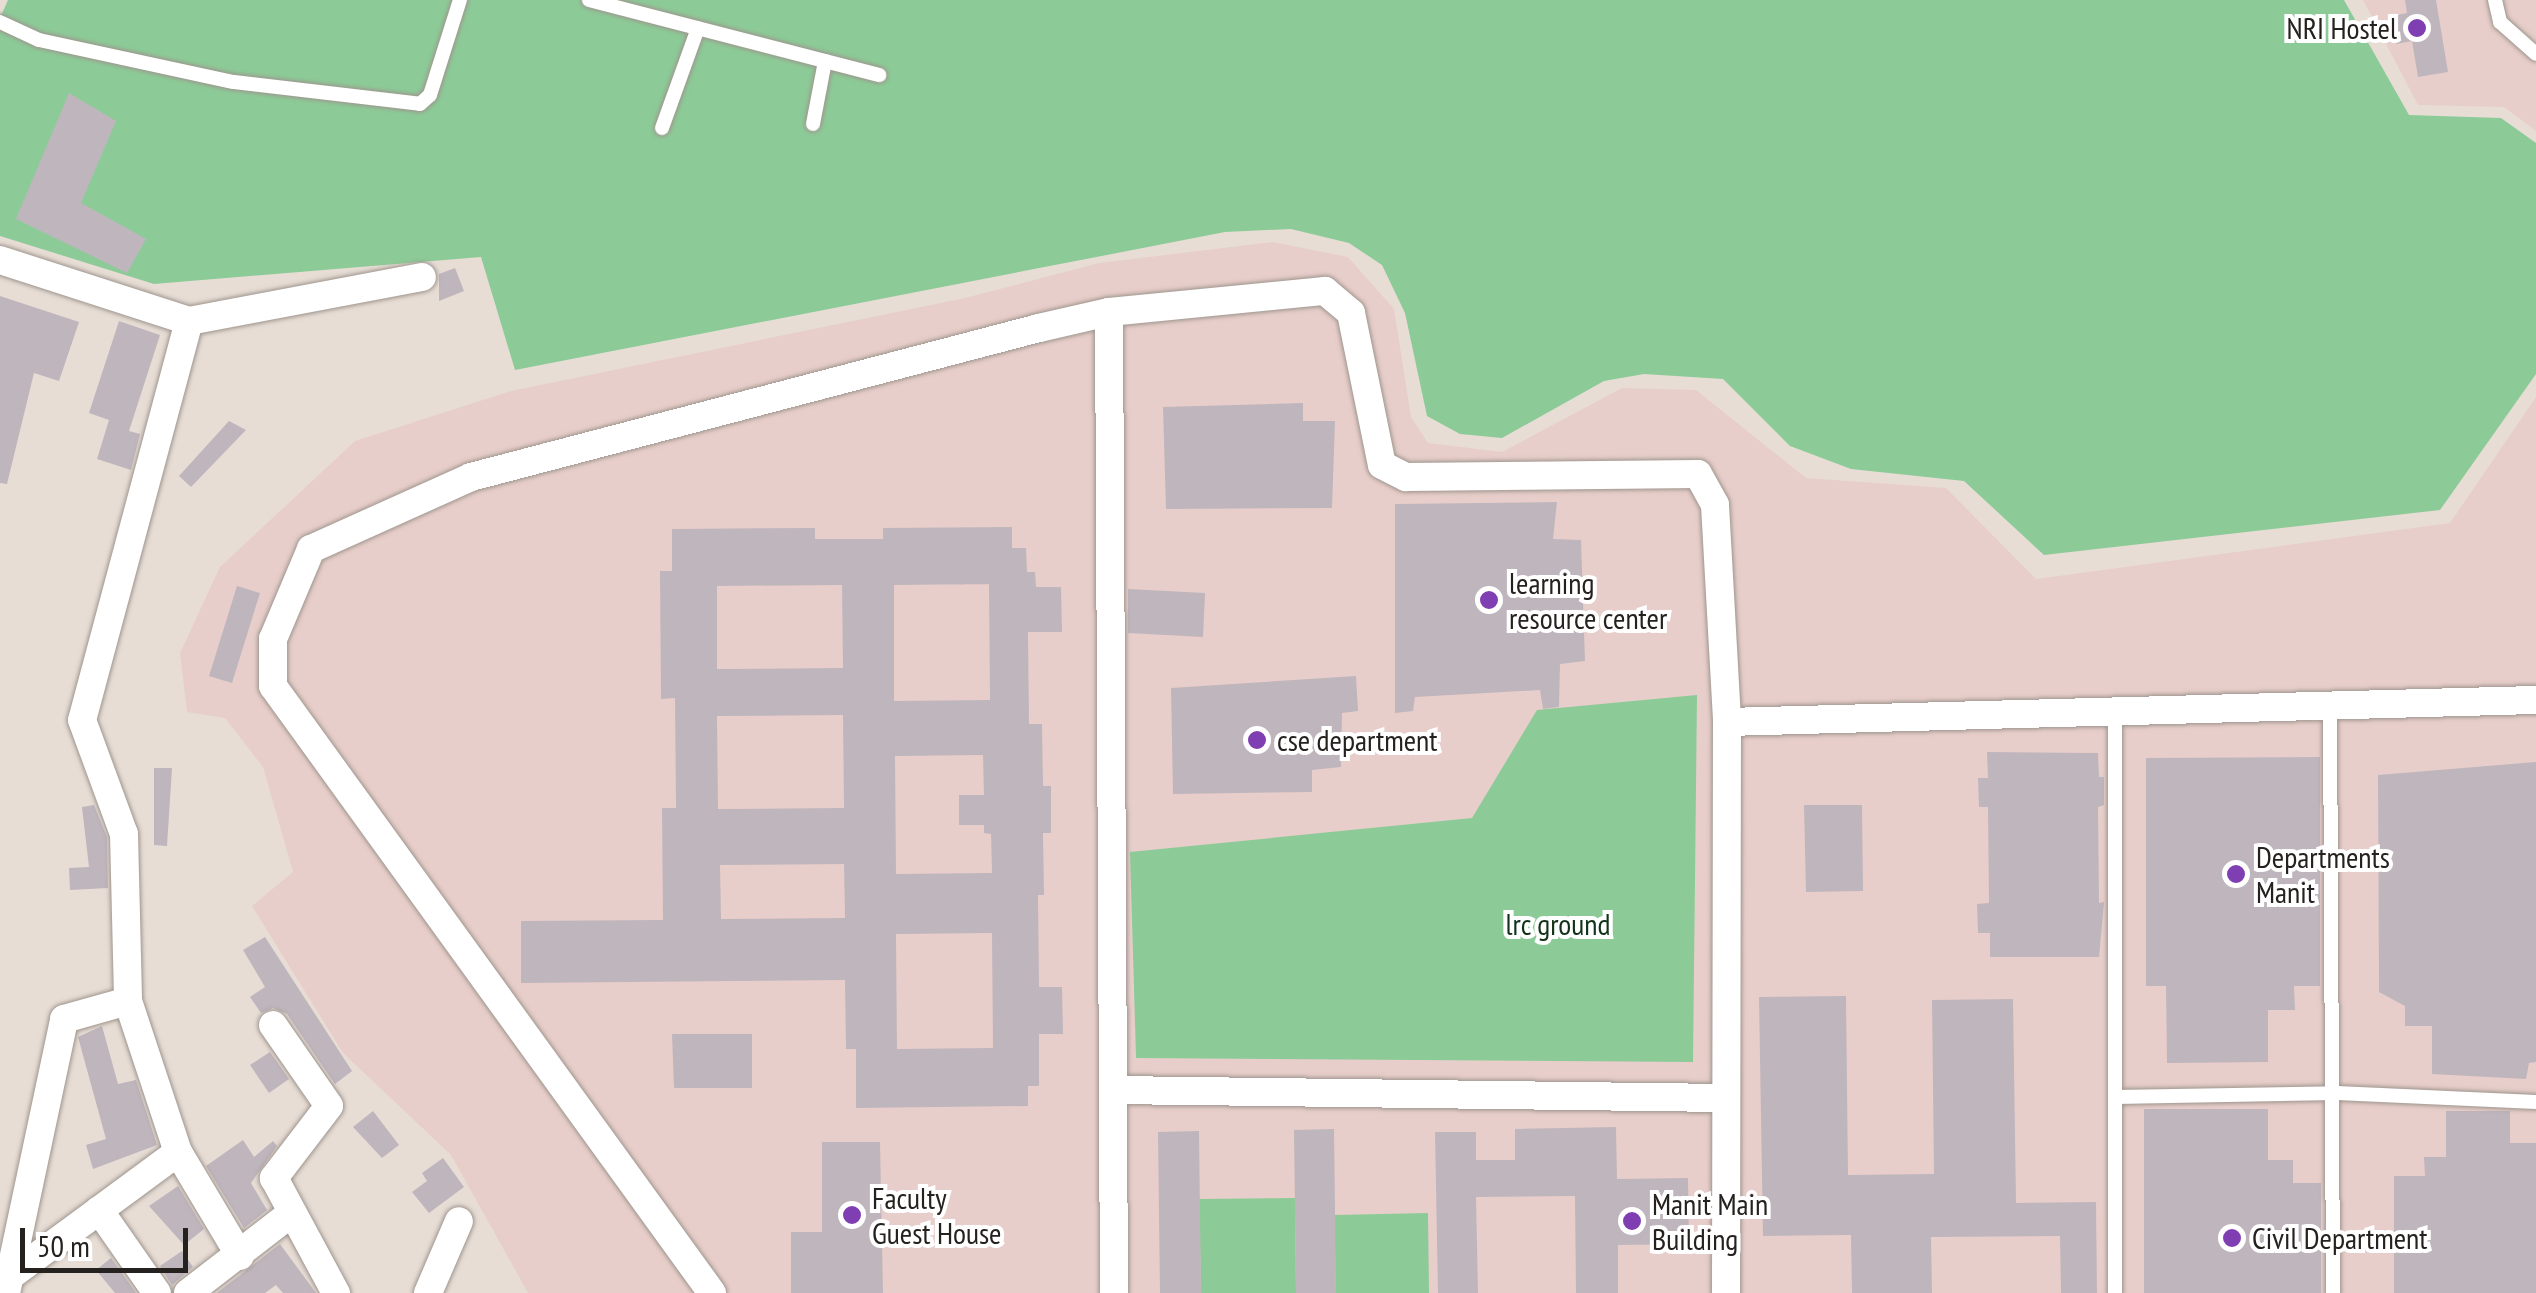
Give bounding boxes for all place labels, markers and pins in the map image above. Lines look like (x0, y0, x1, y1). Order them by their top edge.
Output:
place label: NRI Hostel (2287, 10, 2397, 46)
marker: NRI Hostel (2406, 17, 2428, 39)
place label: learning resource center (1509, 565, 1667, 636)
marker: learning resource center (1478, 589, 1500, 611)
place label: cse department (1277, 722, 1438, 758)
marker: cse department (1246, 729, 1268, 751)
place label: Departments Manit (2256, 839, 2390, 910)
marker: Departments Manit (2225, 863, 2247, 885)
place label: Faculty Guest House (872, 1180, 1002, 1250)
place label: Manit Main Building (1652, 1186, 1768, 1256)
marker: Faculty Guest House (841, 1204, 863, 1226)
marker: Manit Main Building (1621, 1210, 1643, 1232)
place label: Civil Department (2252, 1220, 2427, 1256)
marker: Civil Department (2221, 1227, 2243, 1249)

